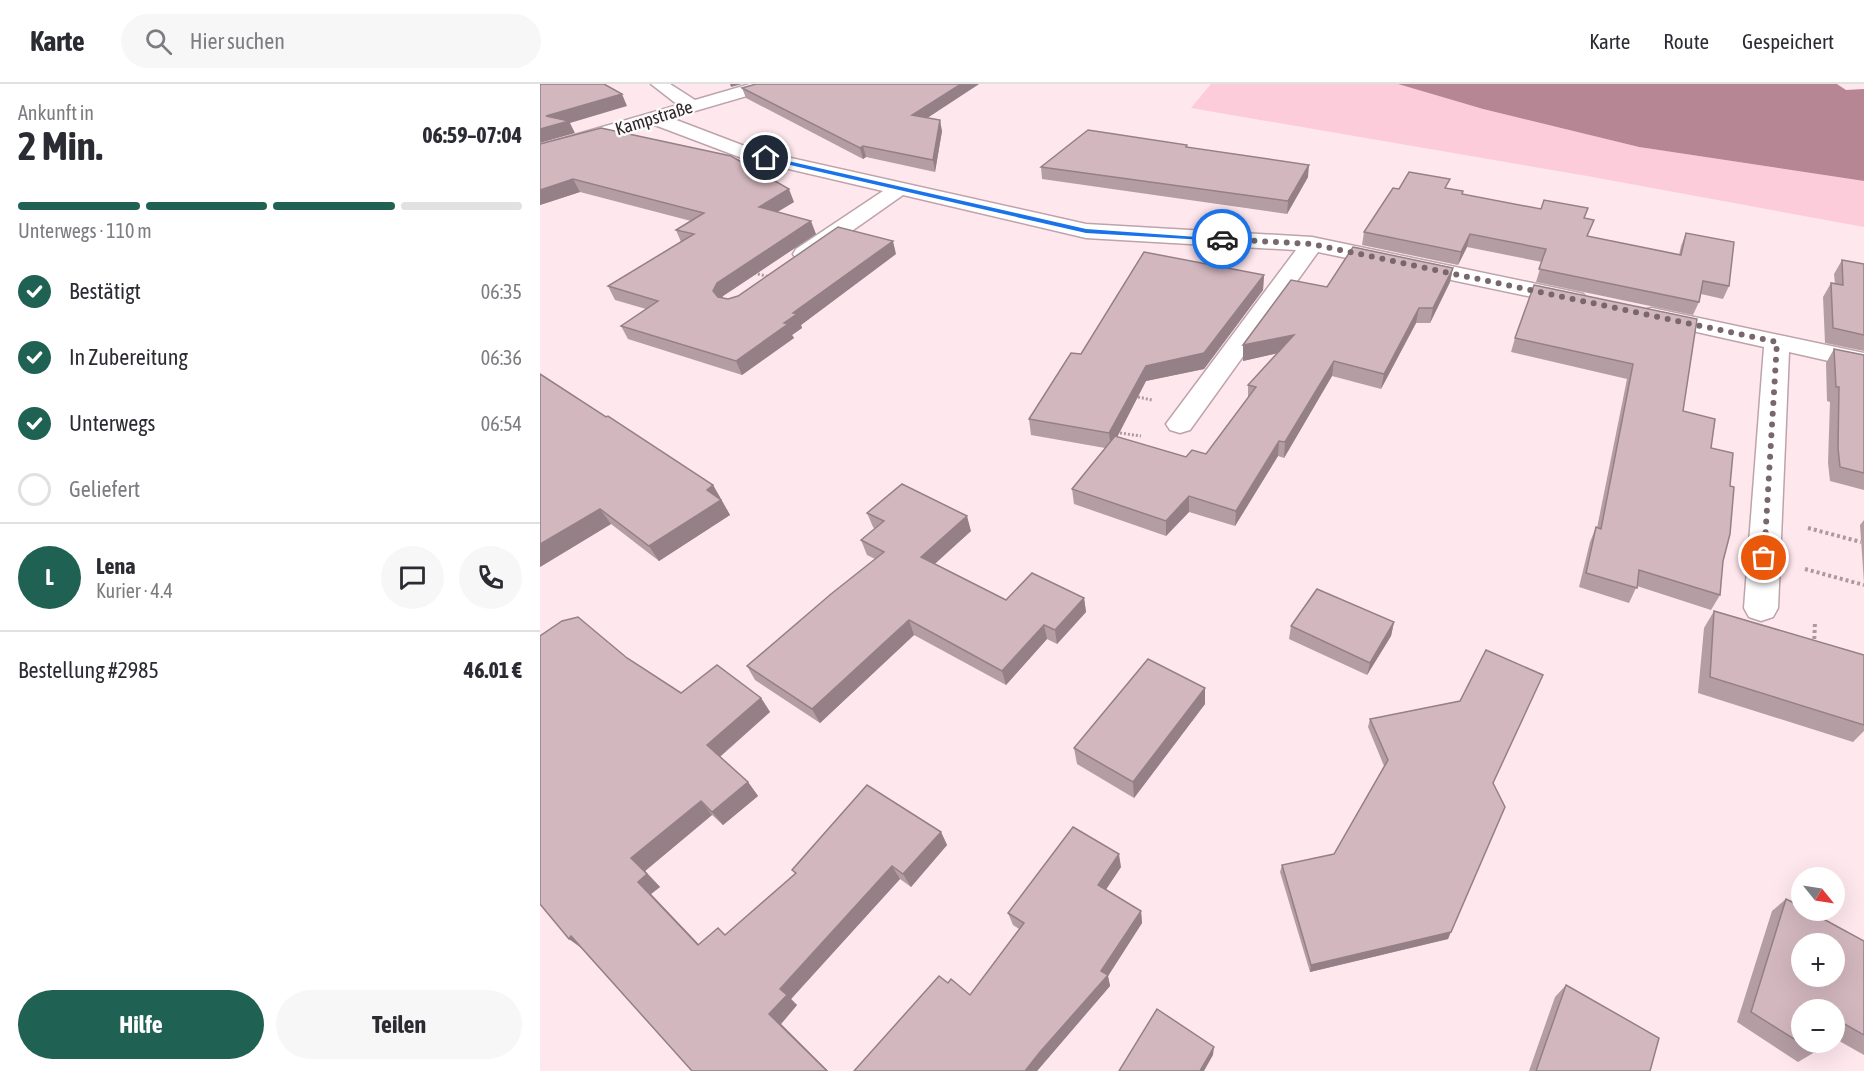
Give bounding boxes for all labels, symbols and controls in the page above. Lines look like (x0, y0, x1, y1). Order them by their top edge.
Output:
search box (121, 14, 541, 68)
text: Karte (30, 25, 85, 57)
icon: search (142, 25, 175, 58)
text: Hier suchen (190, 28, 285, 54)
text: Karte (1589, 29, 1630, 53)
text: Route (1663, 29, 1709, 53)
text: Gespeichert (1742, 29, 1834, 53)
street label: Kampstraße (613, 96, 695, 139)
text: Ankunft in (18, 101, 94, 124)
text: 06:59–07:04 (422, 122, 522, 148)
text: 2 Min. (18, 124, 103, 168)
pin (740, 132, 791, 183)
icon: home (749, 141, 782, 174)
courier (1192, 209, 1252, 269)
text: Unterwegs · 110 m (18, 219, 152, 242)
icon: car (1206, 223, 1239, 256)
icon: check (18, 275, 51, 308)
text: Bestätigt (69, 278, 141, 304)
text: 06:35 (481, 280, 522, 303)
icon: check (18, 341, 51, 374)
text: In Zubereitung (69, 344, 188, 370)
text: 06:36 (481, 346, 522, 369)
icon: check (18, 407, 51, 440)
text: Unterwegs (69, 410, 155, 436)
text: 06:54 (481, 412, 522, 435)
text: Geliefert (69, 476, 140, 502)
pin (1738, 532, 1789, 583)
icon: bag (1747, 541, 1780, 574)
button: chat (381, 546, 444, 609)
button: phone (459, 546, 522, 609)
text: Lena (96, 553, 135, 579)
text: L (45, 564, 54, 590)
text: Kurier · 4.4 (96, 579, 173, 602)
text: Bestellung #2985 (18, 657, 159, 683)
text: 46.01 € (464, 657, 522, 683)
north arrow (1791, 867, 1845, 921)
map controls (1791, 867, 1845, 1053)
button: + (1791, 933, 1845, 987)
button: Hilfe (18, 990, 264, 1059)
button: Teilen (276, 990, 522, 1059)
button: − (1791, 999, 1845, 1053)

